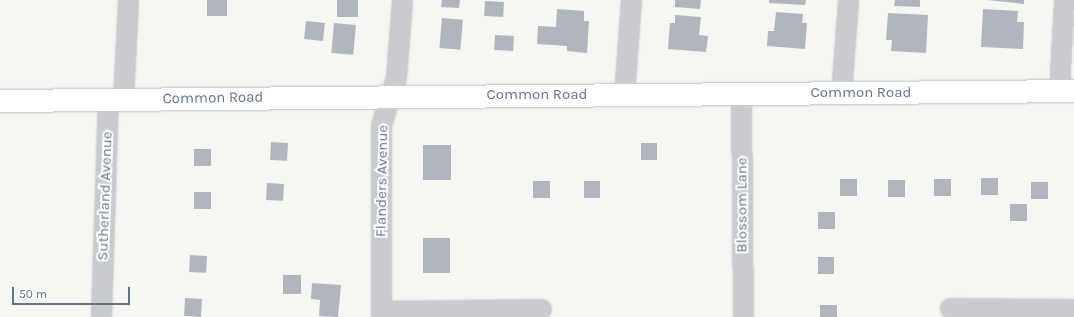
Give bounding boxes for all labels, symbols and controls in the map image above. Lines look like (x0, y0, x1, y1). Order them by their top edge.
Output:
street label: Common Road (811, 84, 911, 102)
street label: Common Road (487, 86, 587, 104)
street label: Common Road (162, 88, 264, 108)
street label: Flanders Avenue (372, 125, 392, 237)
street label: Sutherland Avenue (94, 131, 116, 261)
street label: Blossom Lane (733, 157, 751, 253)
scale bar (14, 279, 132, 305)
text: 50 m (19, 287, 47, 301)

